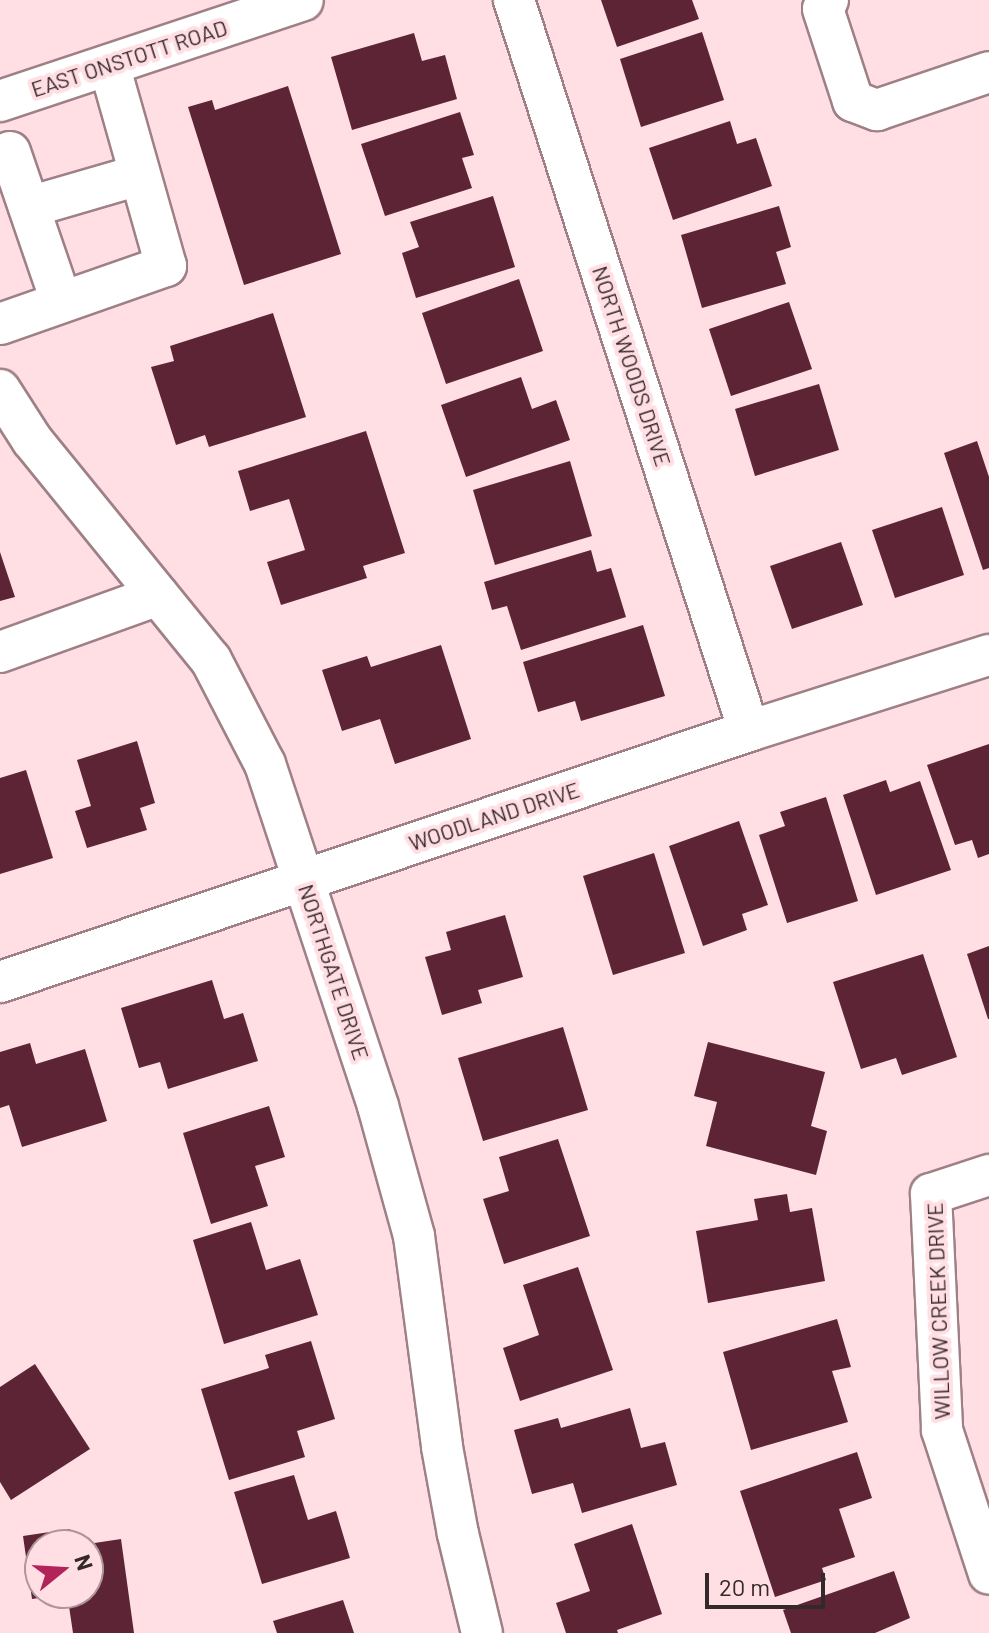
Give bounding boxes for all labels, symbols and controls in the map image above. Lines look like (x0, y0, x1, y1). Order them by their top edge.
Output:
street label: EAST ONSTOTT ROAD (28, 14, 230, 102)
street label: NORTH WOODS DRIVE (587, 263, 677, 469)
street label: WOODLAND DRIVE (405, 776, 583, 856)
street label: NORTHGATE DRIVE (293, 881, 375, 1063)
street label: WILLOW CREEK DRIVE (921, 1202, 955, 1420)
north arrow (24, 1529, 104, 1609)
text: N (70, 1551, 100, 1573)
scale bar (709, 1557, 829, 1607)
text: 20 m (719, 1572, 770, 1601)

